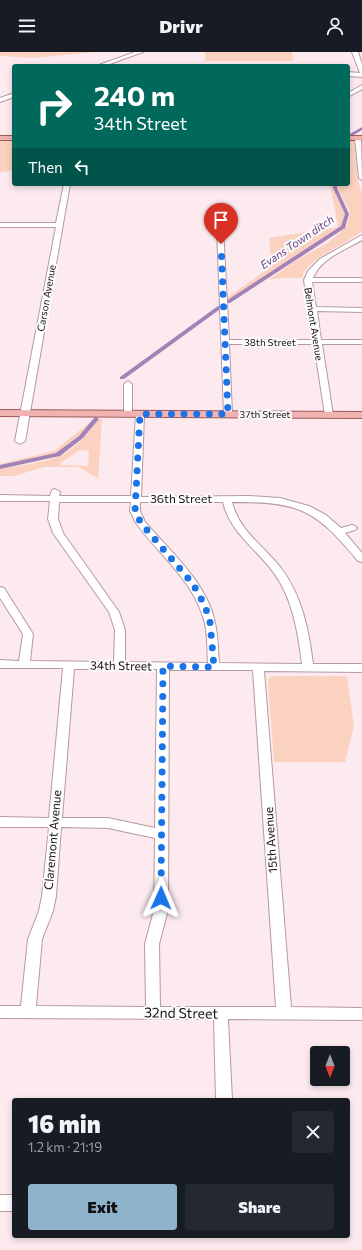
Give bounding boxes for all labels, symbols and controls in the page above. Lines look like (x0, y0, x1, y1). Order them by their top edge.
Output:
icon: menu (16, 15, 38, 37)
text: Drivr (159, 15, 203, 37)
icon: person (324, 15, 346, 37)
text: 240 m (94, 78, 175, 112)
icon: right (28, 80, 80, 132)
text: 34th Street (94, 112, 187, 134)
icon: left (71, 156, 93, 178)
text: Then (28, 158, 63, 176)
pin (204, 203, 238, 244)
icon: arrive (210, 209, 232, 231)
water label: Evans Town ditch (257, 212, 336, 271)
street label: Carson Avenue (34, 264, 58, 332)
street label: Belmont Avenue (302, 286, 326, 362)
street label: 38th Street (244, 336, 296, 348)
street label: 37th Street (240, 408, 290, 420)
street label: 36th Street (150, 491, 212, 505)
street label: 34th Street (90, 657, 152, 673)
street label: Claremont Avenue (41, 789, 63, 890)
street label: 15th Avenue (261, 807, 279, 874)
position arrow (140, 877, 182, 919)
street label: 32nd Street (144, 1003, 218, 1022)
north arrow (310, 1046, 350, 1086)
map controls (310, 1046, 350, 1086)
text: 16 min (28, 1109, 101, 1138)
button: close (292, 1111, 334, 1153)
text: 1.2 km · 21:19 (28, 1139, 102, 1155)
button: Exit (28, 1184, 177, 1230)
button: Share (185, 1184, 334, 1230)

